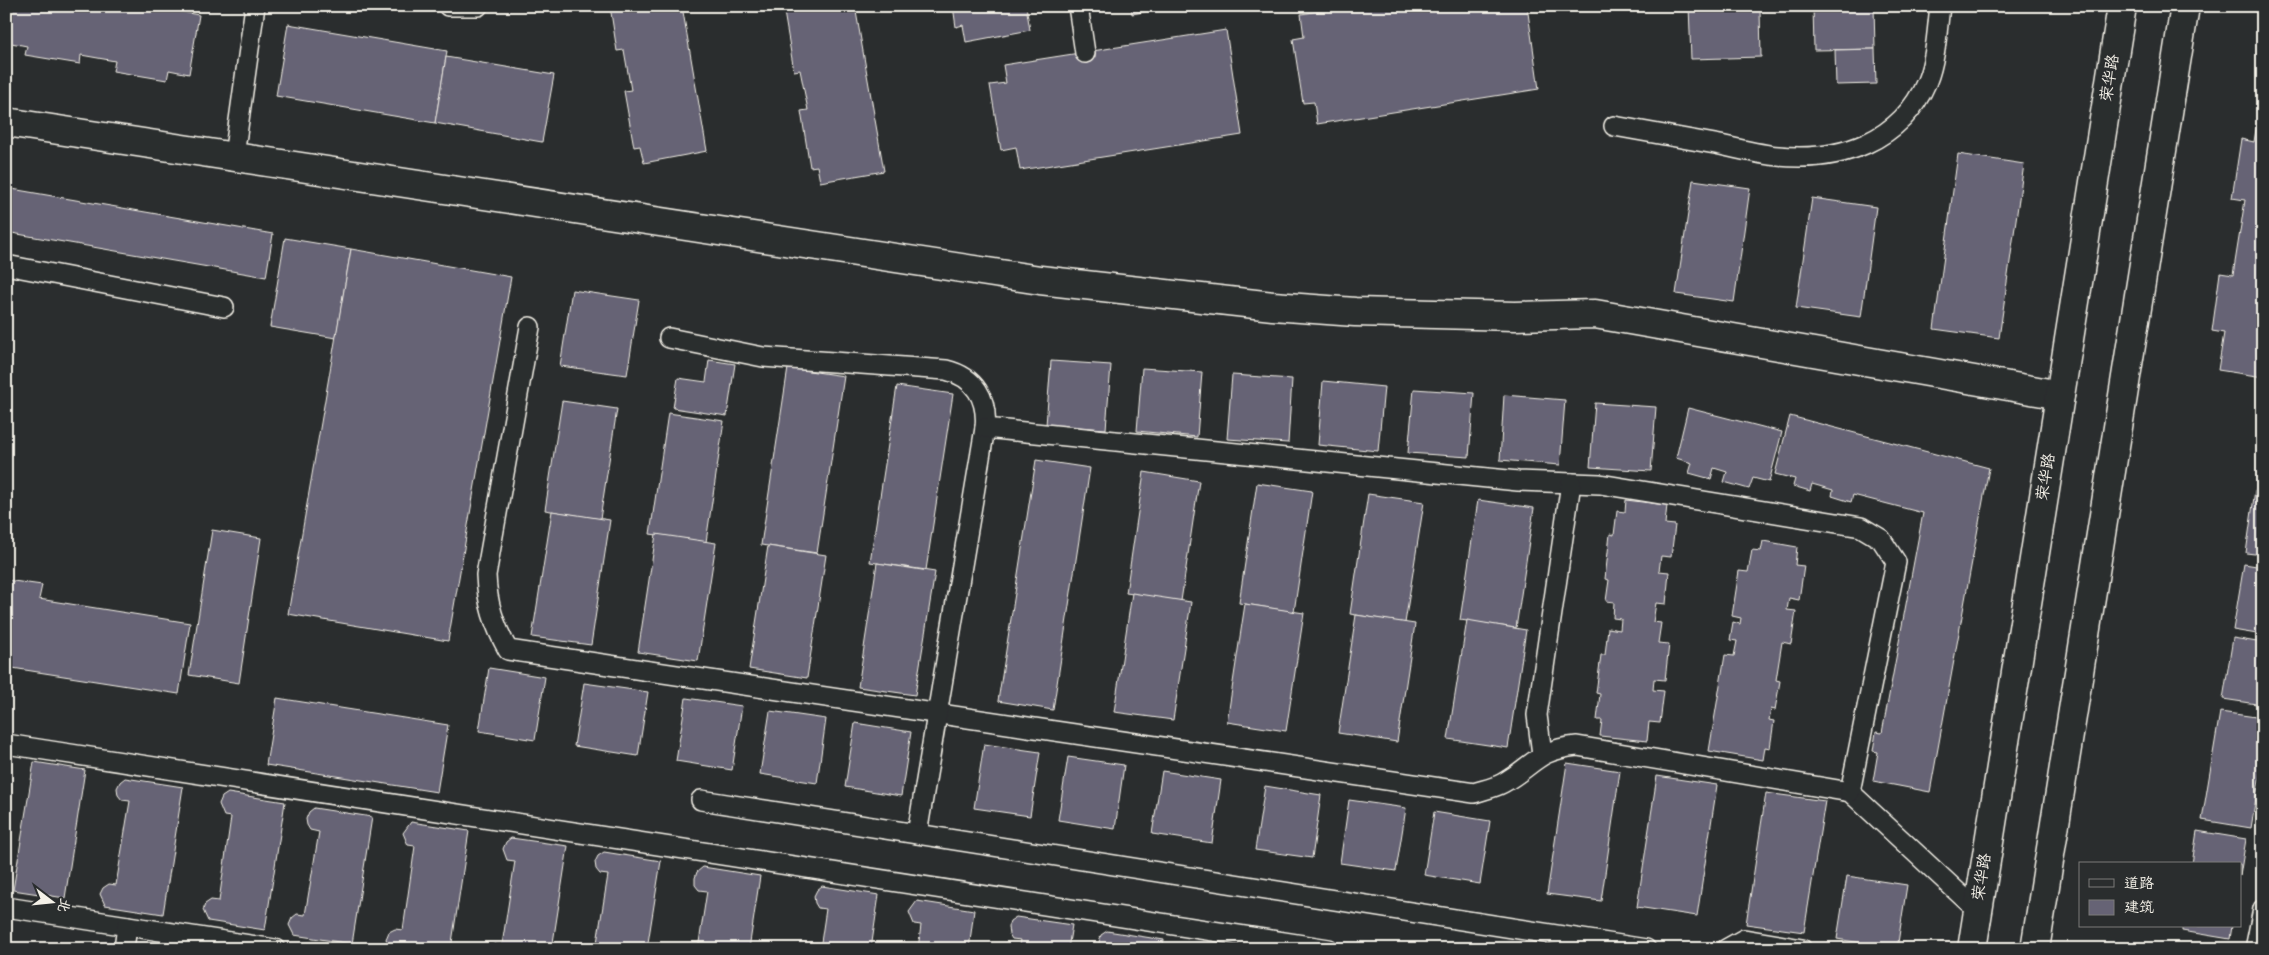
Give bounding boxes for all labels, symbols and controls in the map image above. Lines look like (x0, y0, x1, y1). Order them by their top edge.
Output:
street label: 荣华路 (2096, 52, 2126, 104)
street label: 荣华路 (2032, 451, 2062, 503)
street label: 荣华路 (1968, 851, 1998, 903)
legend (2079, 862, 2242, 928)
text: 道路 (2124, 874, 2154, 896)
north arrow (28, 878, 78, 928)
text: 北 (51, 896, 74, 915)
text: 建筑 (2124, 898, 2154, 920)

